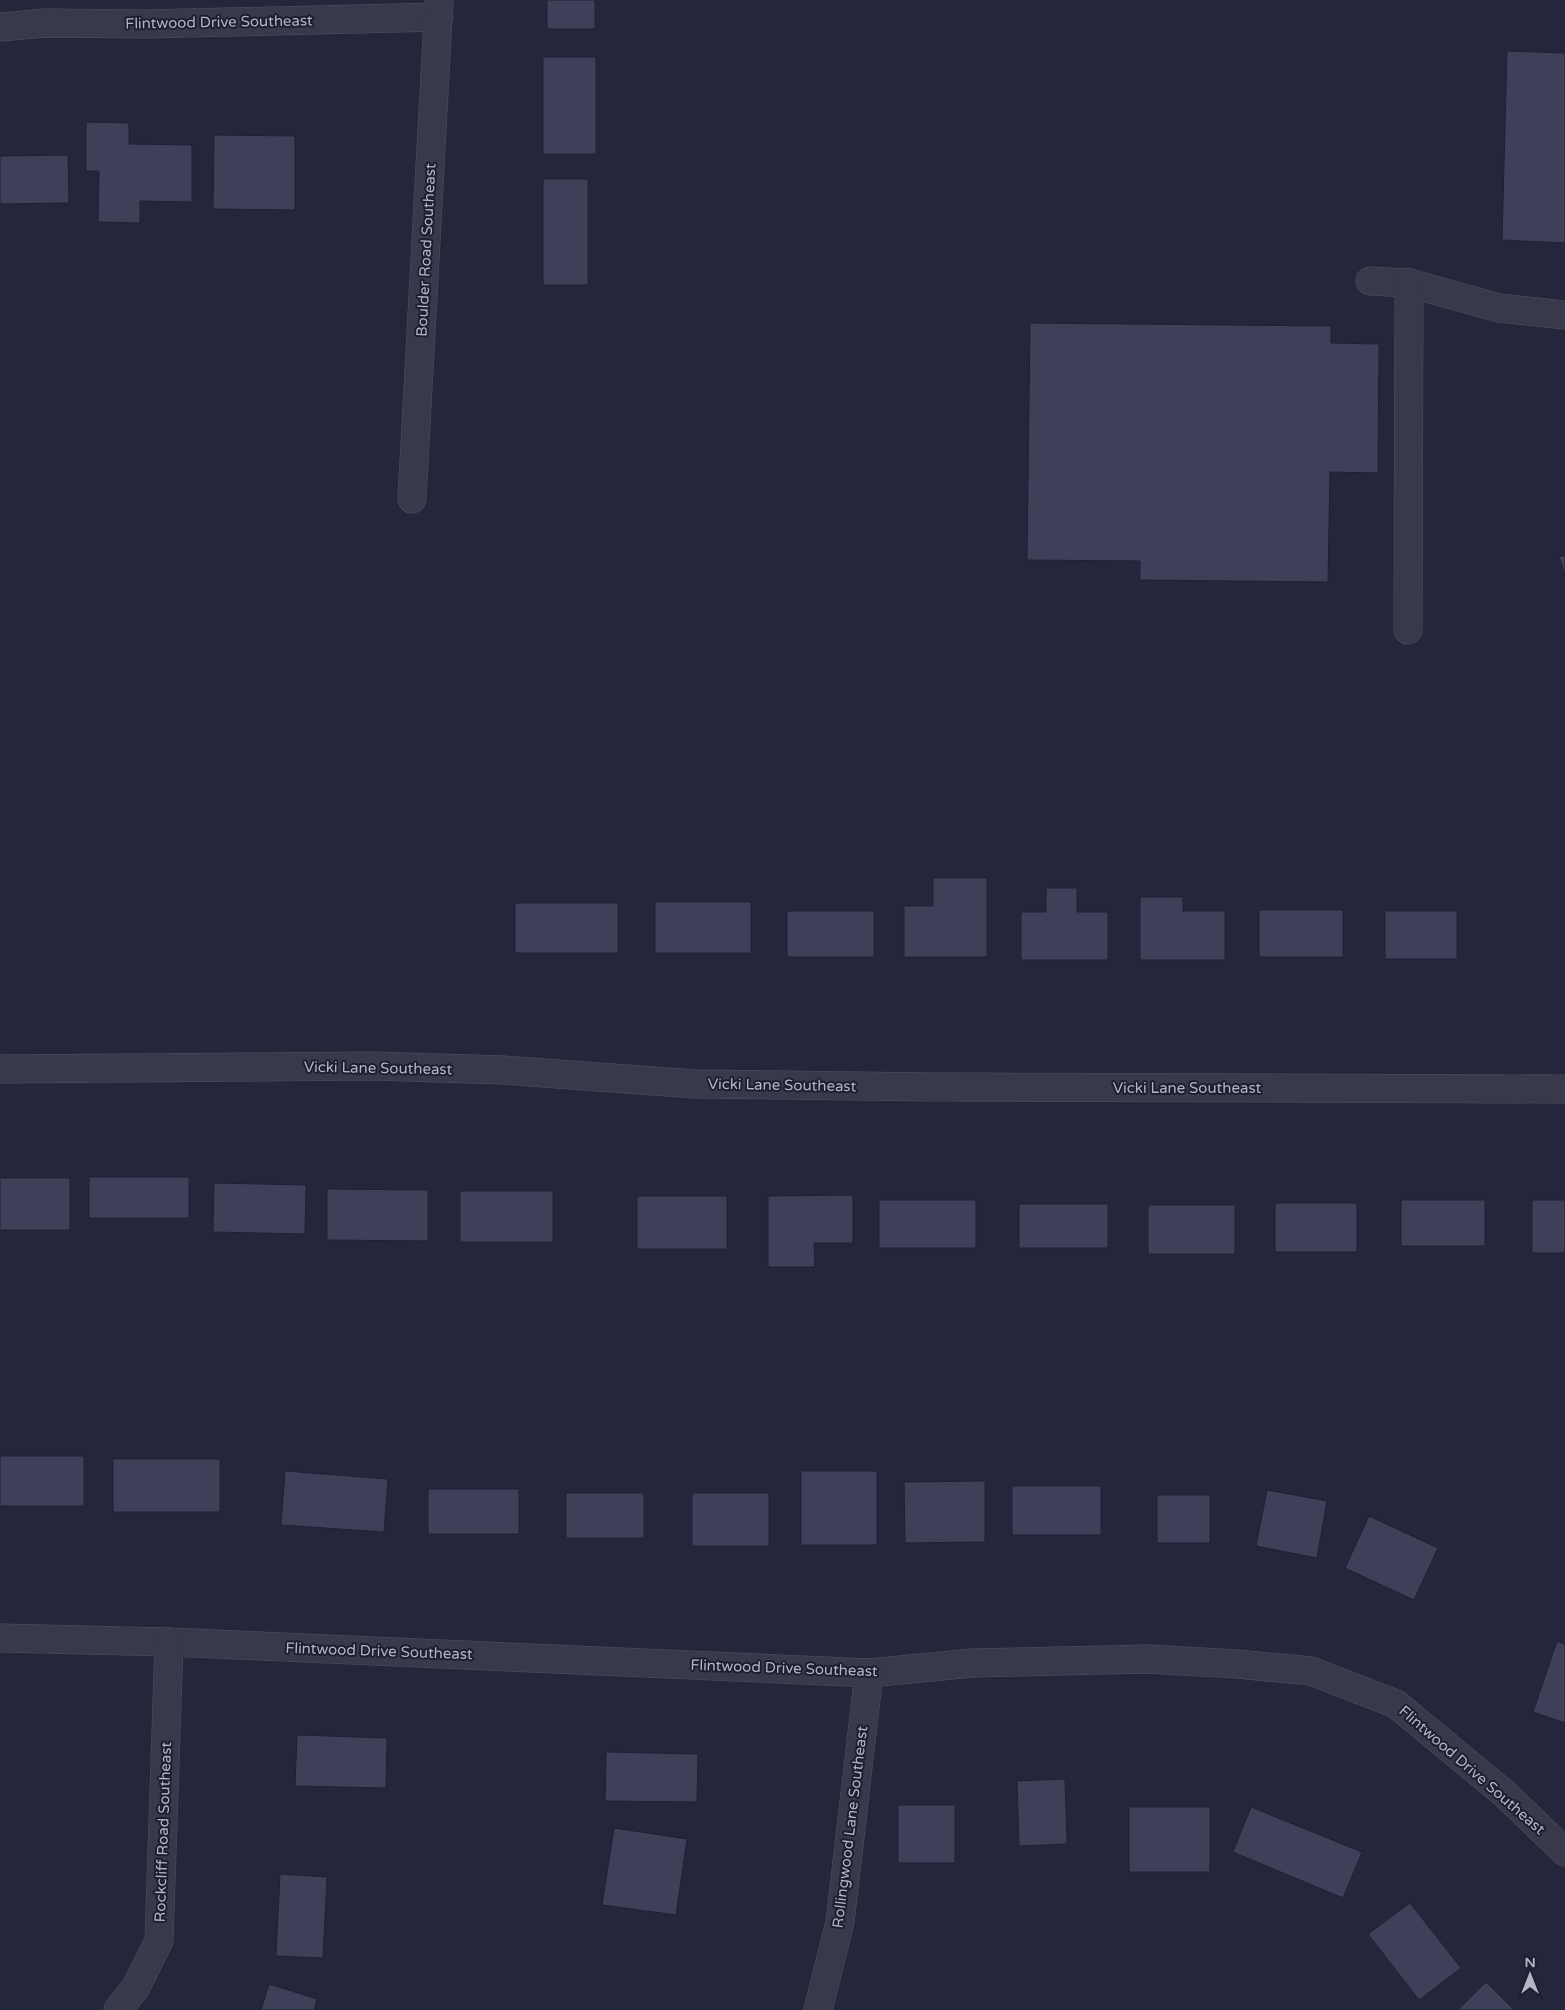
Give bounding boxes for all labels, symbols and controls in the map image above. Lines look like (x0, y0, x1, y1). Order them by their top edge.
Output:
street label: Flintwood Drive Southeast (125, 11, 313, 33)
street label: Boulder Road Southeast (412, 163, 440, 337)
street label: Vicki Lane Southeast (304, 1058, 453, 1078)
street label: Vicki Lane Southeast (708, 1075, 857, 1095)
street label: Vicki Lane Southeast (1113, 1079, 1262, 1097)
street label: Flintwood Drive Southeast (285, 1639, 473, 1663)
street label: Flintwood Drive Southeast (690, 1656, 878, 1680)
street label: Flintwood Drive Southeast (1395, 1702, 1549, 1838)
street label: Rollingwood Lane Southeast (829, 1725, 871, 1929)
street label: Rockcliff Road Southeast (151, 1741, 175, 1923)
north arrow (1505, 1950, 1555, 2000)
text: N (1524, 1954, 1536, 1971)

